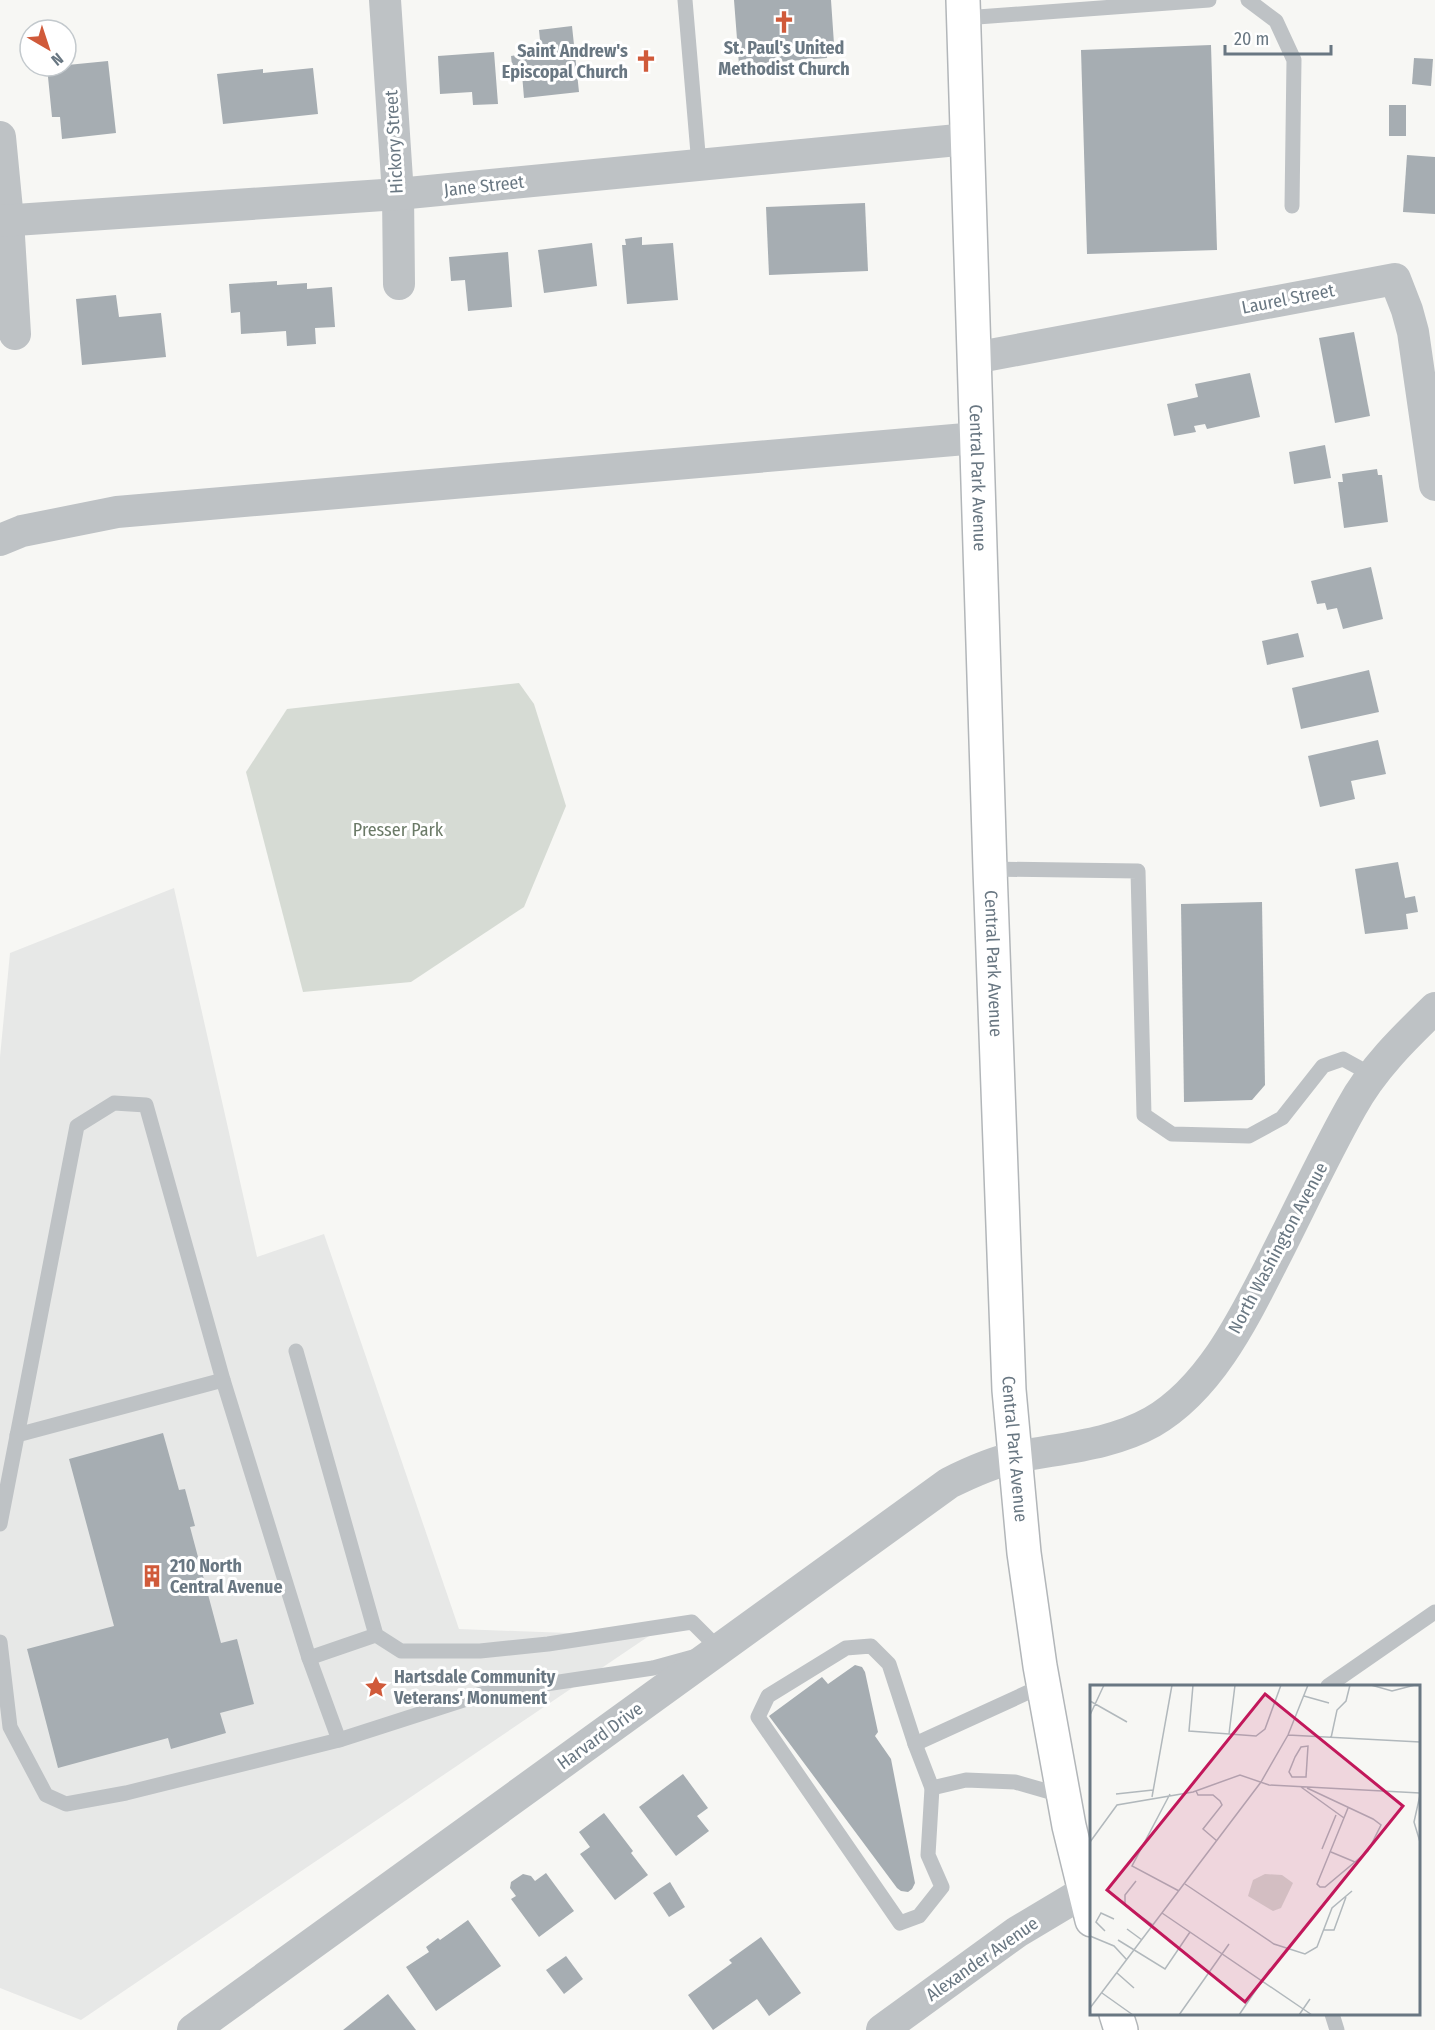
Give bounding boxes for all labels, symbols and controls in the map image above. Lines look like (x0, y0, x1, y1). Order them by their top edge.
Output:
church icon: St. Paul's United Methodist Church (771, 9, 797, 35)
north arrow (18, 18, 78, 78)
scale bar (1225, 18, 1332, 56)
text: 20 m (1234, 28, 1269, 50)
place label: St. Paul's United Methodist Church (718, 37, 850, 80)
place label: Saint Andrew's Episcopal Church (502, 40, 628, 83)
church icon: Saint Andrew's Episcopal Church (633, 48, 659, 74)
text: N (47, 49, 67, 70)
street label: Hickory Street (380, 90, 408, 194)
street label: Jane Street (443, 171, 525, 201)
street label: Laurel Street (1240, 279, 1336, 319)
street label: Central Park Avenue (965, 404, 991, 552)
park label: Presser Park (353, 819, 444, 841)
street label: Central Park Avenue (980, 890, 1007, 1037)
street label: North Washington Avenue (1224, 1159, 1332, 1337)
street label: Central Park Avenue (997, 1375, 1032, 1523)
place label: 210 North Central Avenue (169, 1555, 283, 1598)
building icon: 210 North Central Avenue (139, 1563, 165, 1589)
place label: Hartsdale Community Veterans' Monument (393, 1666, 556, 1709)
place icon: Hartsdale Community Veterans' Monument (363, 1674, 389, 1700)
inset map (1090, 1685, 1420, 2015)
street label: Harvard Drive (553, 1698, 647, 1774)
street label: Alexander Avenue (922, 1912, 1042, 2006)

